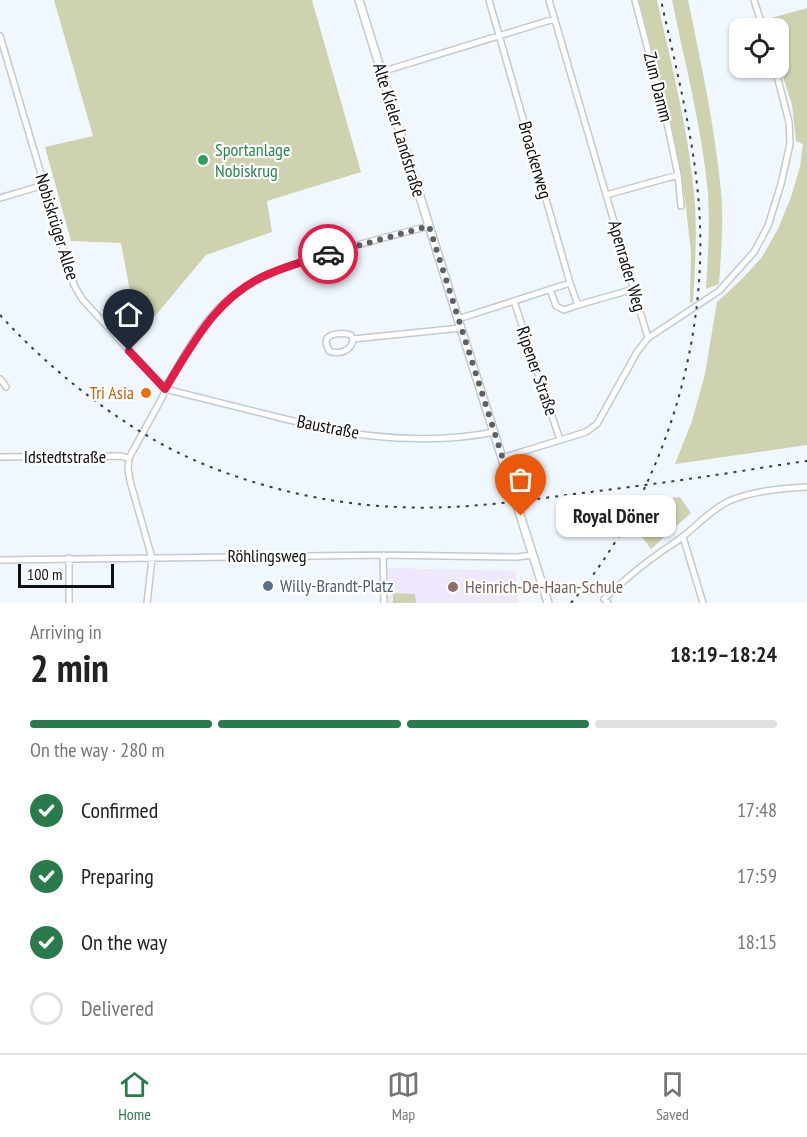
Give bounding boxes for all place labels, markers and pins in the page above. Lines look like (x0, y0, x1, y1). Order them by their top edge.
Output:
place label: Sportanlage Nobiskrug (215, 138, 290, 182)
marker: Sportanlage Nobiskrug (196, 153, 210, 167)
pin (103, 289, 154, 351)
place label: Tri Asia (90, 381, 134, 404)
marker: Tri Asia (139, 386, 153, 400)
pin (495, 454, 546, 516)
callout: Royal Döner (557, 495, 677, 537)
place label: Willy-Brandt-Platz (280, 574, 393, 597)
place label: Heinrich-De-Haan-Schule (465, 575, 623, 598)
marker: Willy-Brandt-Platz (261, 579, 275, 593)
marker: Heinrich-De-Haan-Schule (446, 580, 460, 594)

